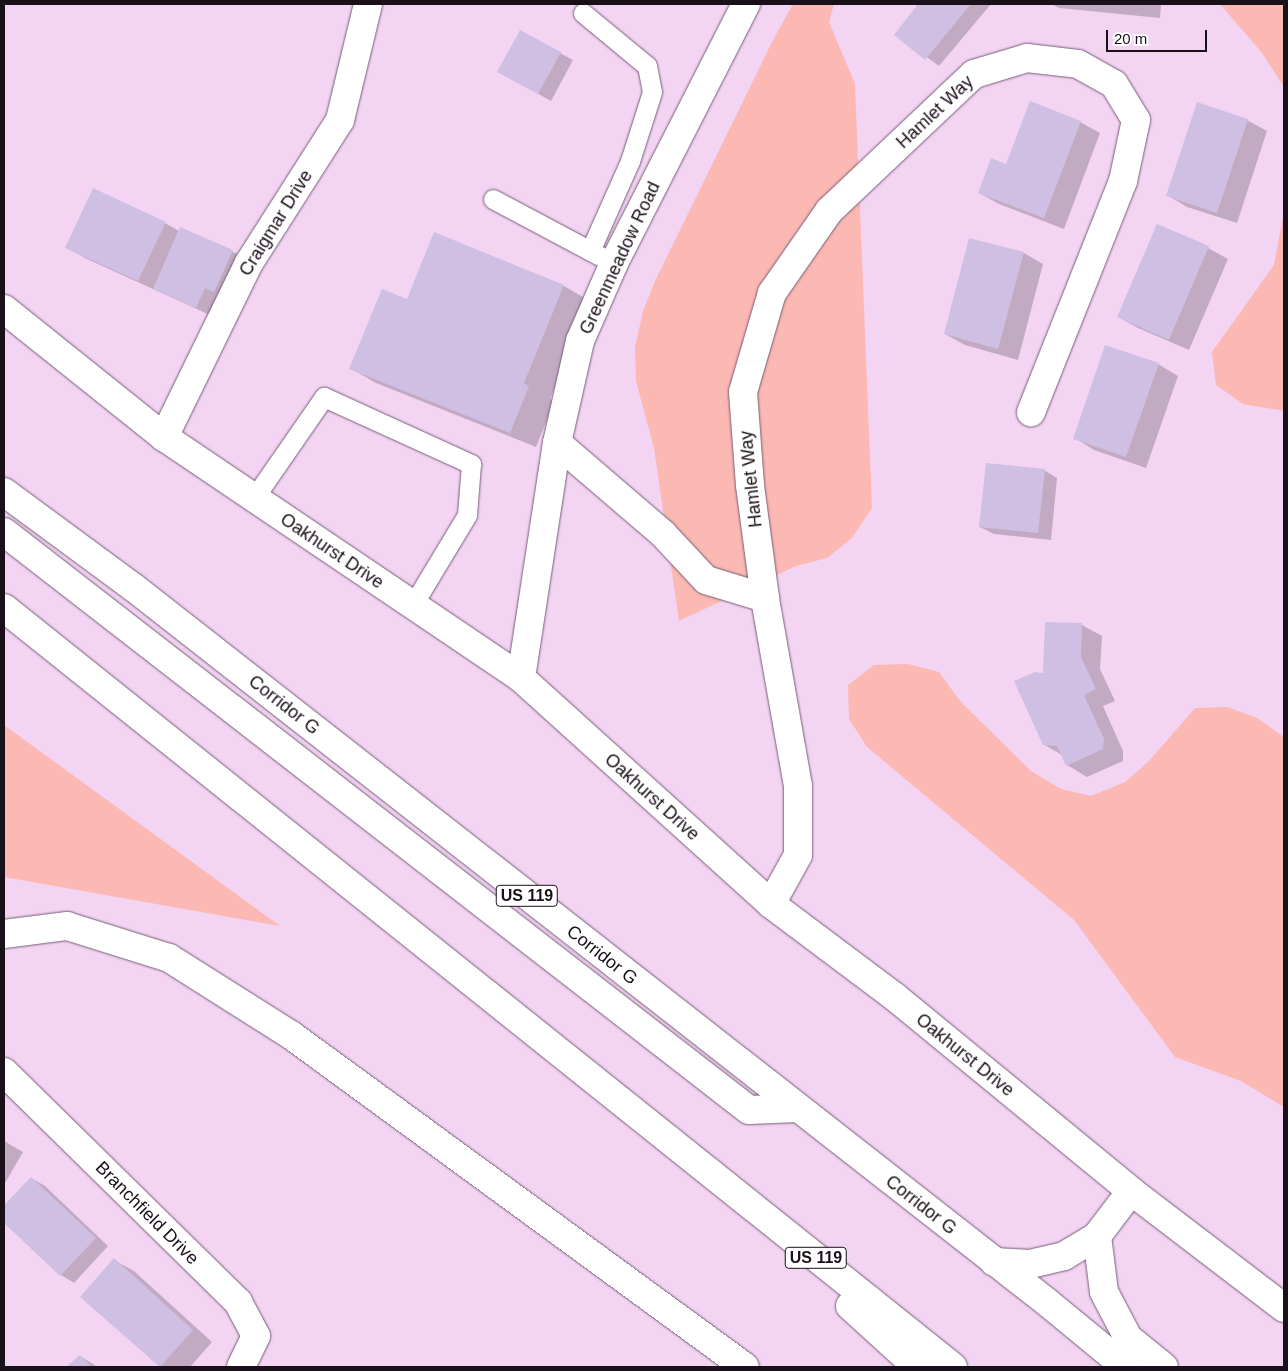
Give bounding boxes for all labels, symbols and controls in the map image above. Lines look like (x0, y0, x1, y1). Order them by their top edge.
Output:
scale bar (1108, 20, 1209, 52)
text: 20 m (1114, 30, 1147, 47)
street label: Hamlet Way (892, 71, 978, 153)
street label: Craigmar Drive (235, 166, 317, 280)
street label: Greenmeadow Road (575, 178, 665, 338)
street label: Hamlet Way (735, 429, 767, 529)
street label: Oakhurst Drive (276, 508, 388, 594)
street label: Corridor G (244, 671, 324, 739)
street label: Oakhurst Drive (600, 749, 704, 845)
road number: US 119 (496, 882, 558, 909)
street label: Corridor G (562, 921, 642, 989)
street label: Oakhurst Drive (912, 1009, 1018, 1101)
street label: Branchfield Drive (91, 1157, 203, 1269)
street label: Corridor G (881, 1171, 961, 1239)
road number: US 119 (785, 1244, 847, 1272)

